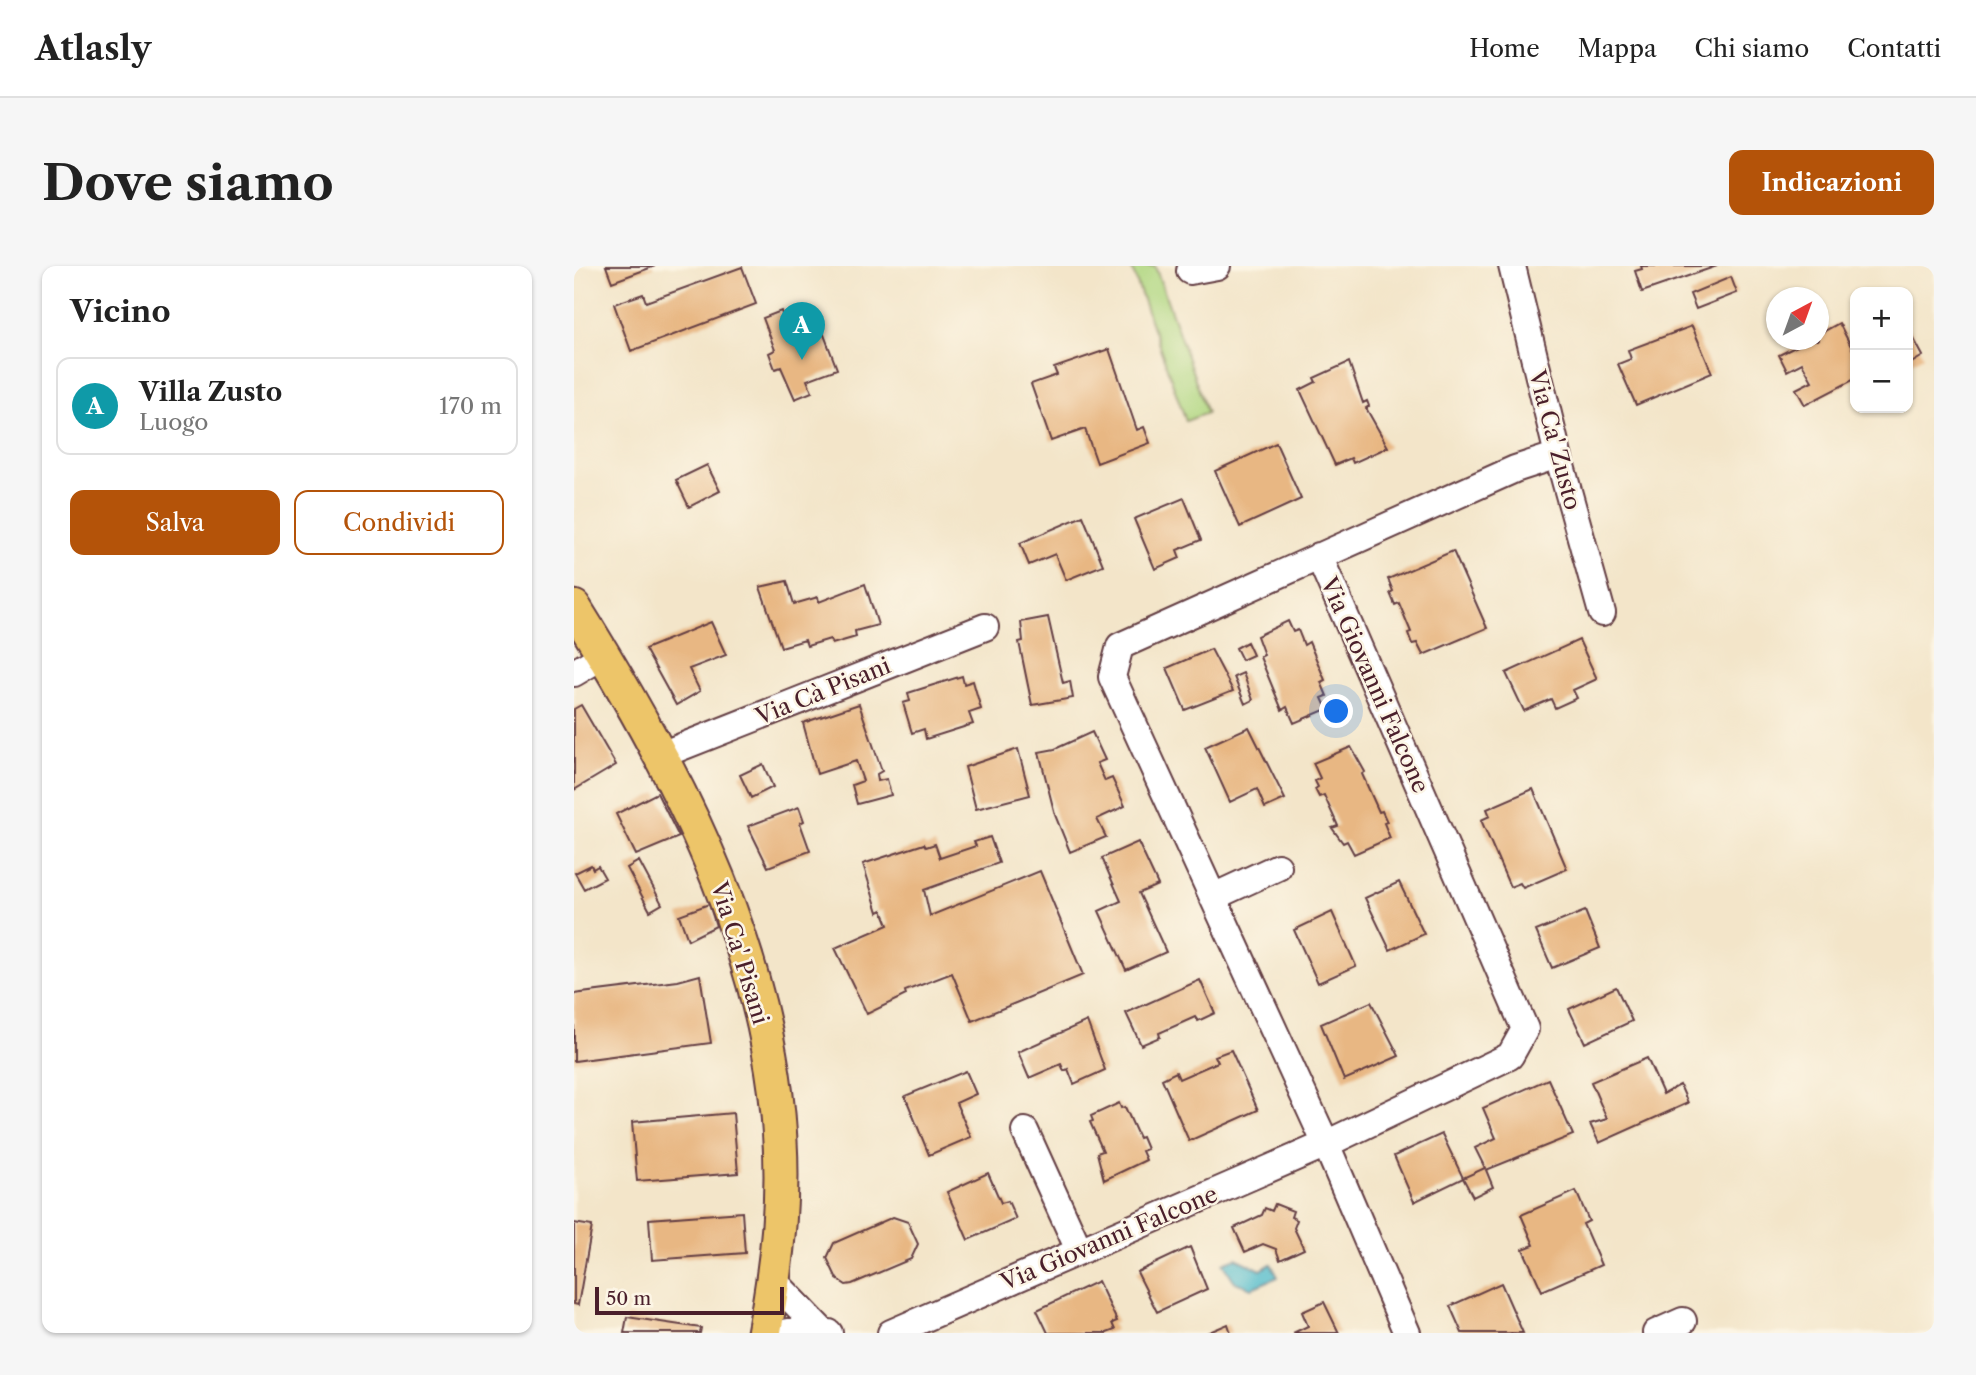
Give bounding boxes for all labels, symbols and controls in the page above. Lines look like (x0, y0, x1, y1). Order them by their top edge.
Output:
text: Atlasly (35, 28, 151, 69)
text: Home (1469, 34, 1540, 63)
text: Mappa (1578, 34, 1657, 63)
text: Chi siamo (1695, 34, 1809, 63)
text: Contatti (1847, 34, 1941, 63)
button: Indicazioni (1729, 150, 1934, 215)
text: Dove siamo (42, 152, 334, 213)
north arrow (1766, 287, 1829, 350)
map controls (1850, 287, 1913, 413)
button: + (1850, 287, 1913, 350)
text: Vicino (70, 293, 170, 330)
pin: A (779, 302, 825, 360)
button: − (1850, 350, 1913, 413)
street label: Via Ca' Zusto (1523, 366, 1587, 513)
text: Villa Zusto (139, 376, 282, 408)
text: A (86, 392, 104, 420)
text: 170 m (439, 392, 502, 420)
text: Luogo (139, 408, 208, 436)
button: Salva (70, 490, 280, 555)
button: Condividi (294, 490, 504, 555)
street label: Via Giovanni Falcone (1314, 572, 1435, 797)
street label: Via Cà Pisani (751, 651, 895, 731)
your location (1319, 694, 1353, 728)
street label: Via Ca' Pisani (705, 877, 775, 1028)
street label: Via Giovanni Falcone (995, 1180, 1222, 1297)
scale bar (595, 1284, 784, 1316)
text: 50 m (606, 1287, 651, 1310)

